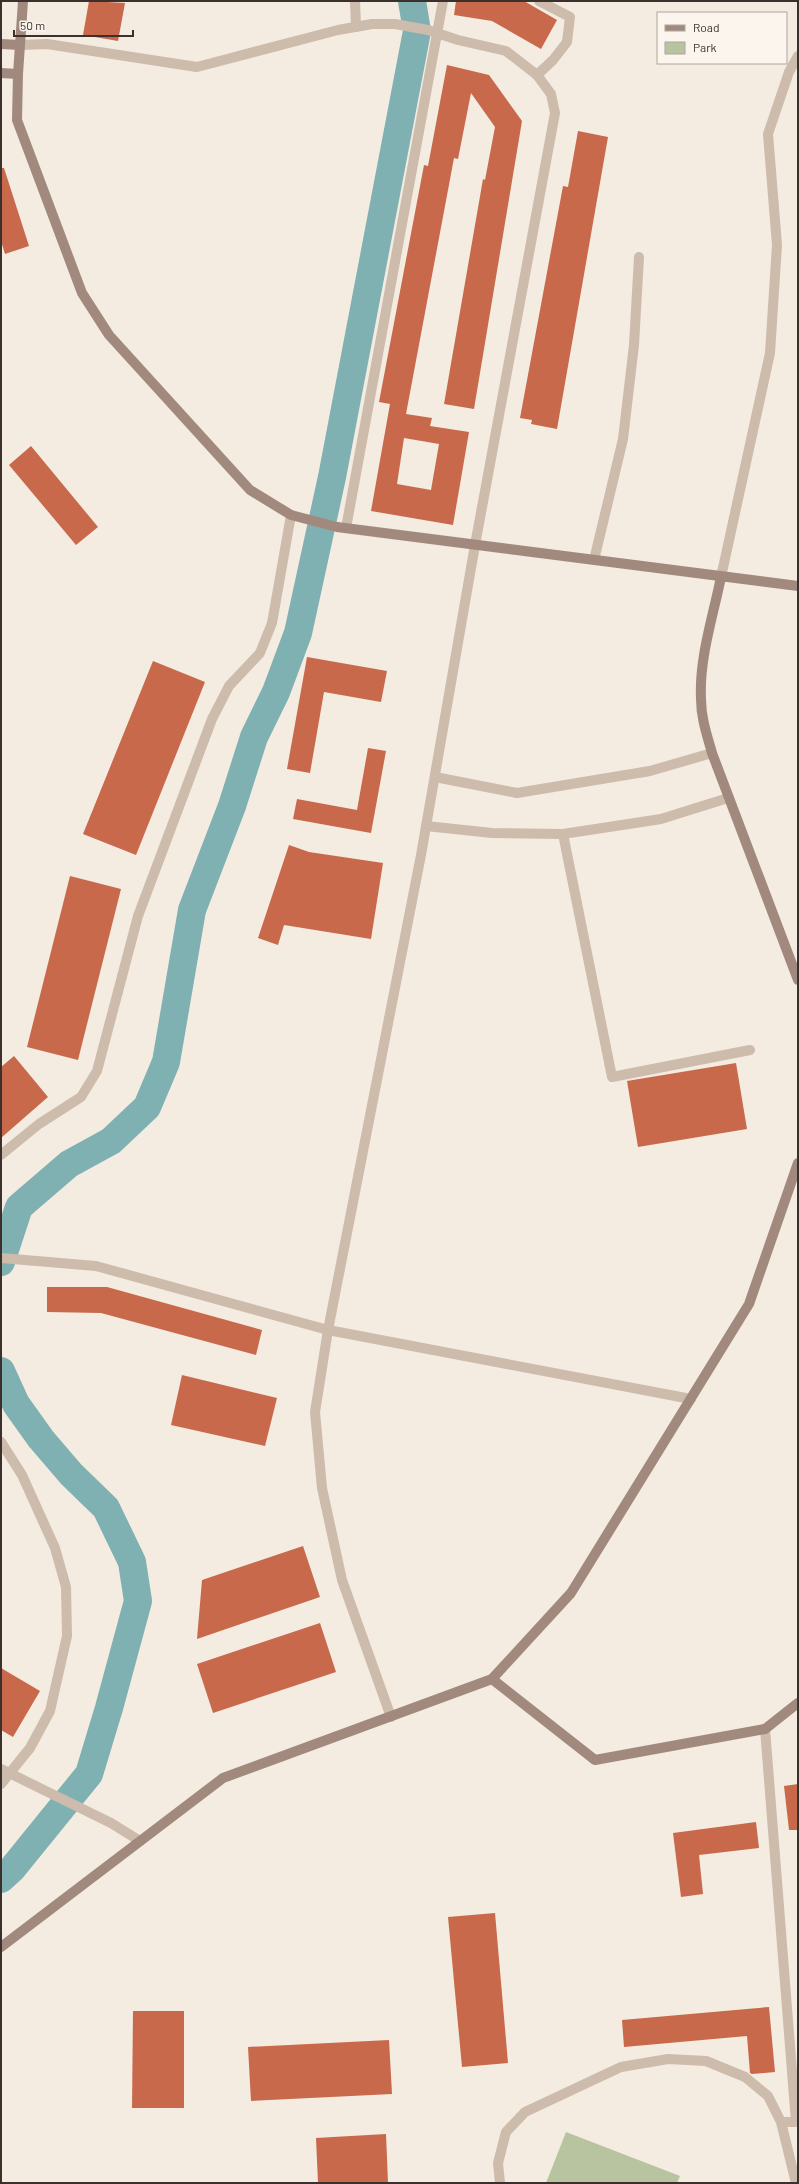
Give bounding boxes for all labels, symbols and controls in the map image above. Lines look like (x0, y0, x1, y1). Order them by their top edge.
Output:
scale bar (14, 12, 133, 38)
legend (657, 12, 787, 64)
text: 50 m (20, 18, 45, 32)
text: Road (693, 20, 720, 34)
text: Park (693, 40, 717, 54)

